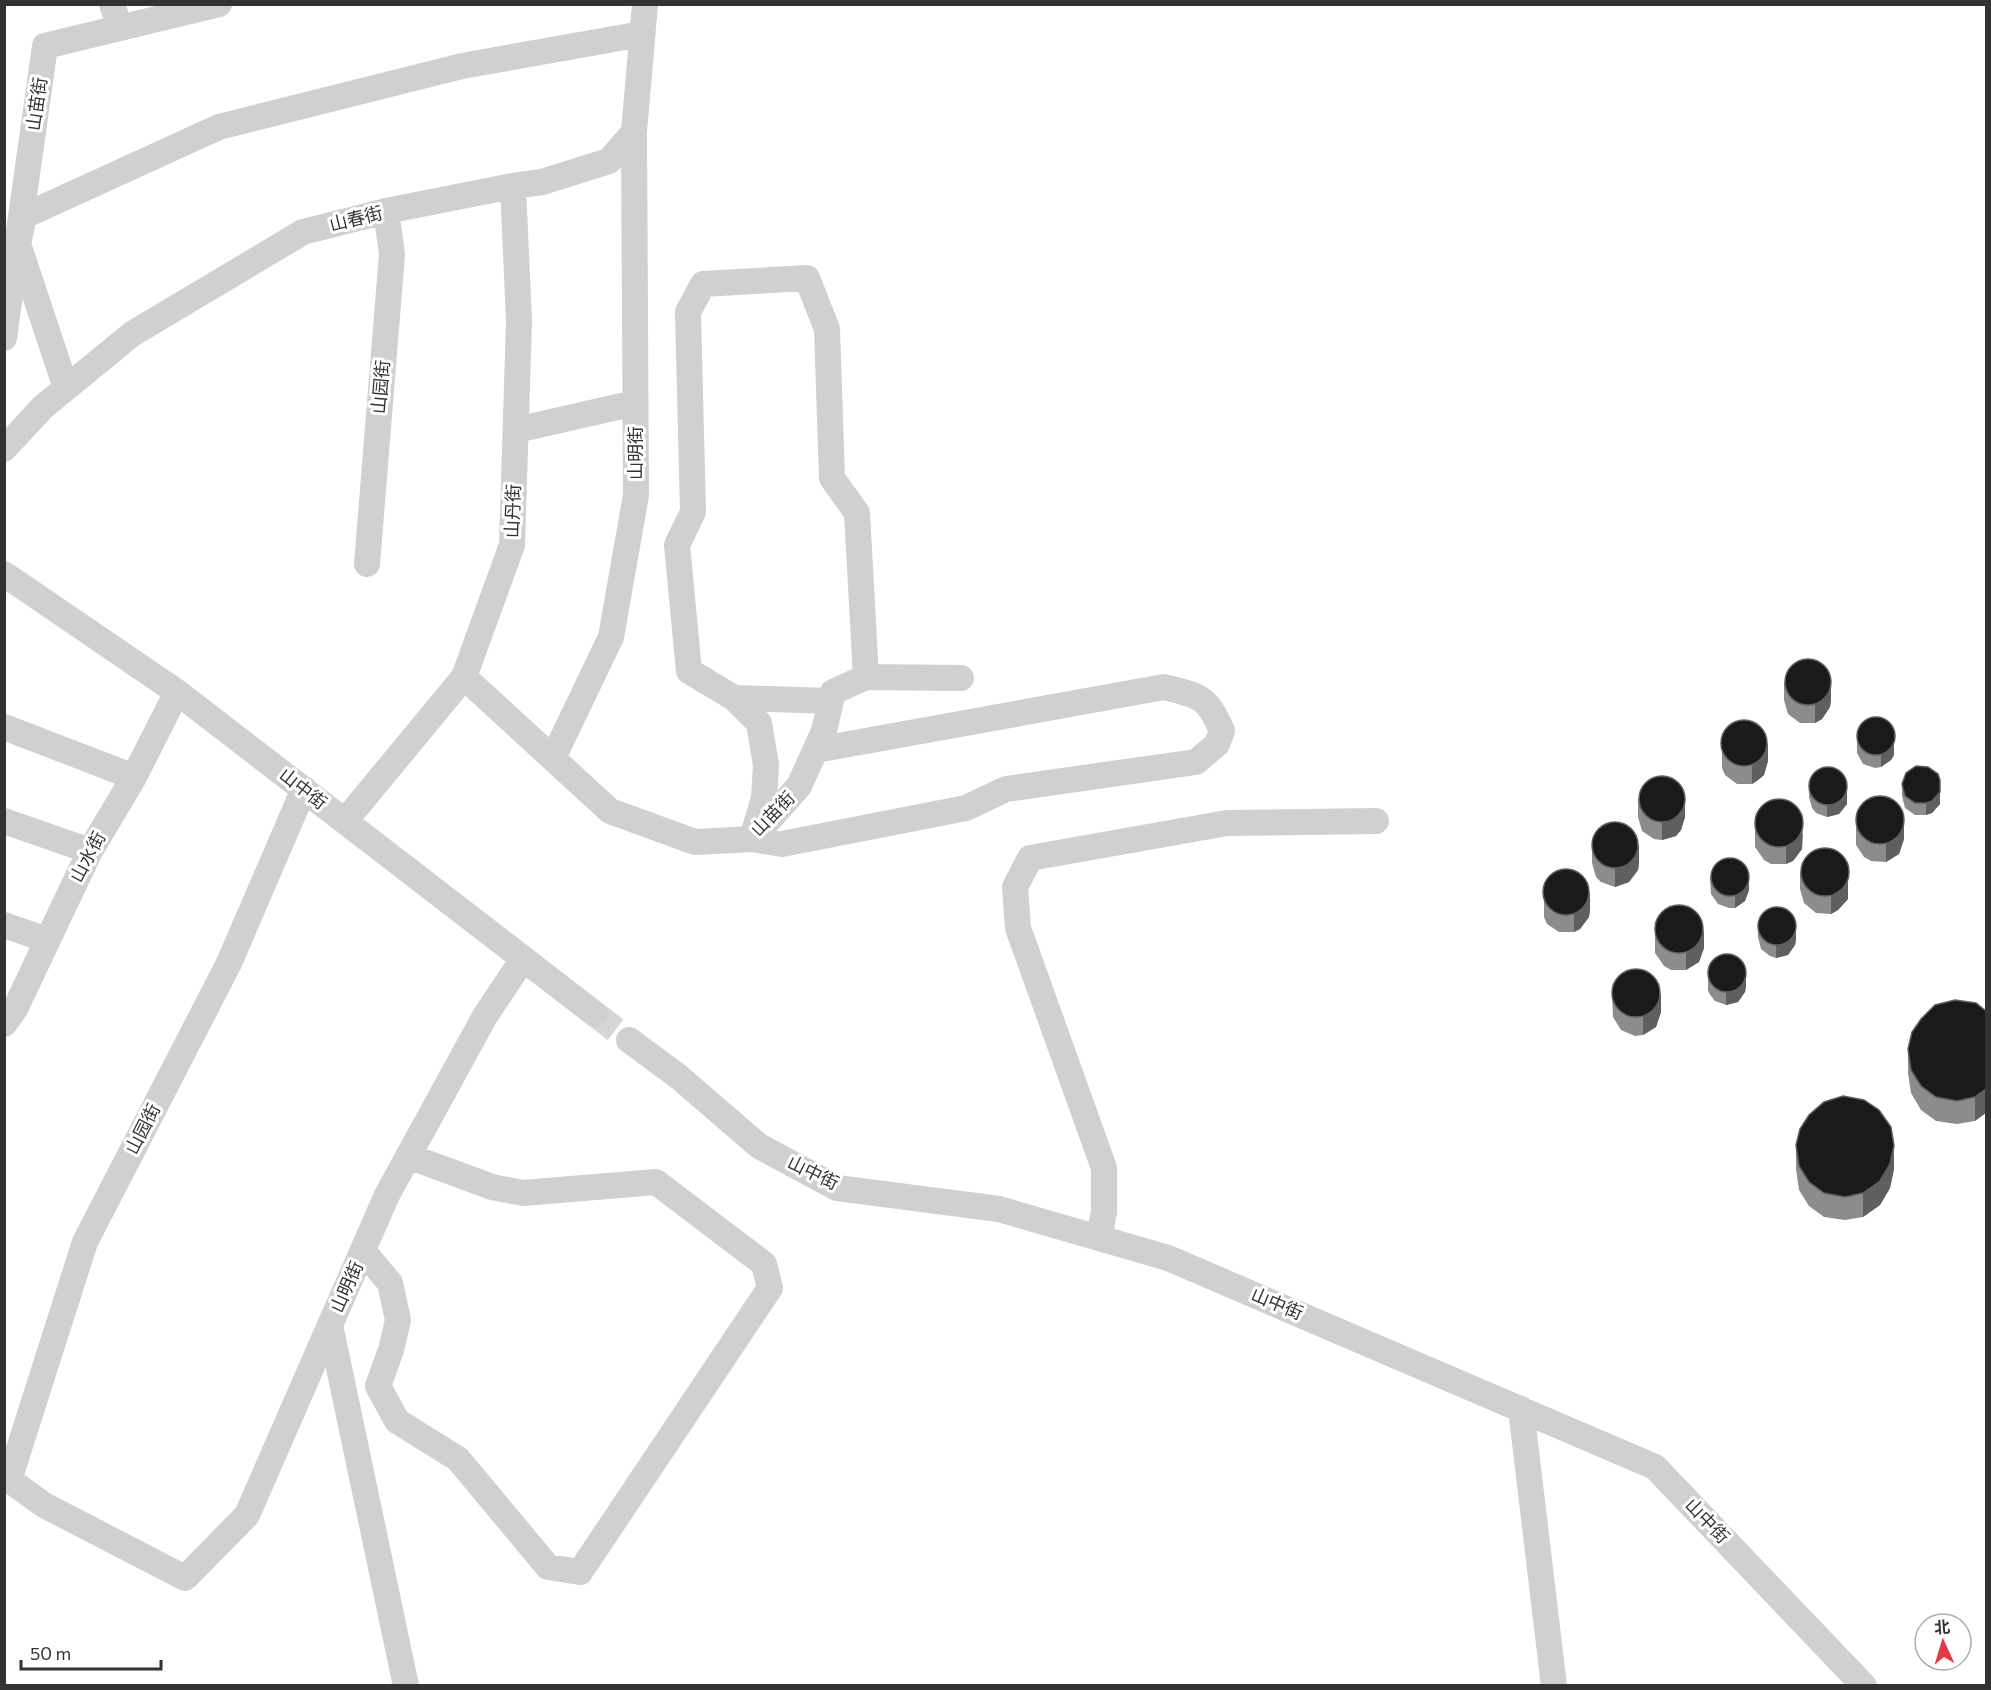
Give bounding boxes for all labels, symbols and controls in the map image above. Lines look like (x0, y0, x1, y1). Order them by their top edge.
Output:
street label: 山苗街 (21, 76, 51, 132)
street label: 山春街 (327, 201, 385, 235)
street label: 山园街 (367, 359, 393, 415)
street label: 山明街 (624, 426, 646, 480)
street label: 山丹街 (500, 484, 524, 538)
street label: 山中街 (276, 763, 332, 814)
street label: 山苗街 (746, 786, 799, 840)
street label: 山水街 (65, 828, 110, 886)
street label: 山园街 (120, 1099, 164, 1158)
street label: 山中街 (784, 1150, 843, 1194)
street label: 山明街 (325, 1257, 367, 1316)
street label: 山中街 (1248, 1282, 1307, 1324)
street label: 山中街 (1681, 1493, 1734, 1547)
north arrow (1913, 1612, 1973, 1672)
text: 北 (1933, 1617, 1951, 1637)
scale bar (21, 1633, 160, 1671)
text: 50 m (30, 1642, 71, 1664)

